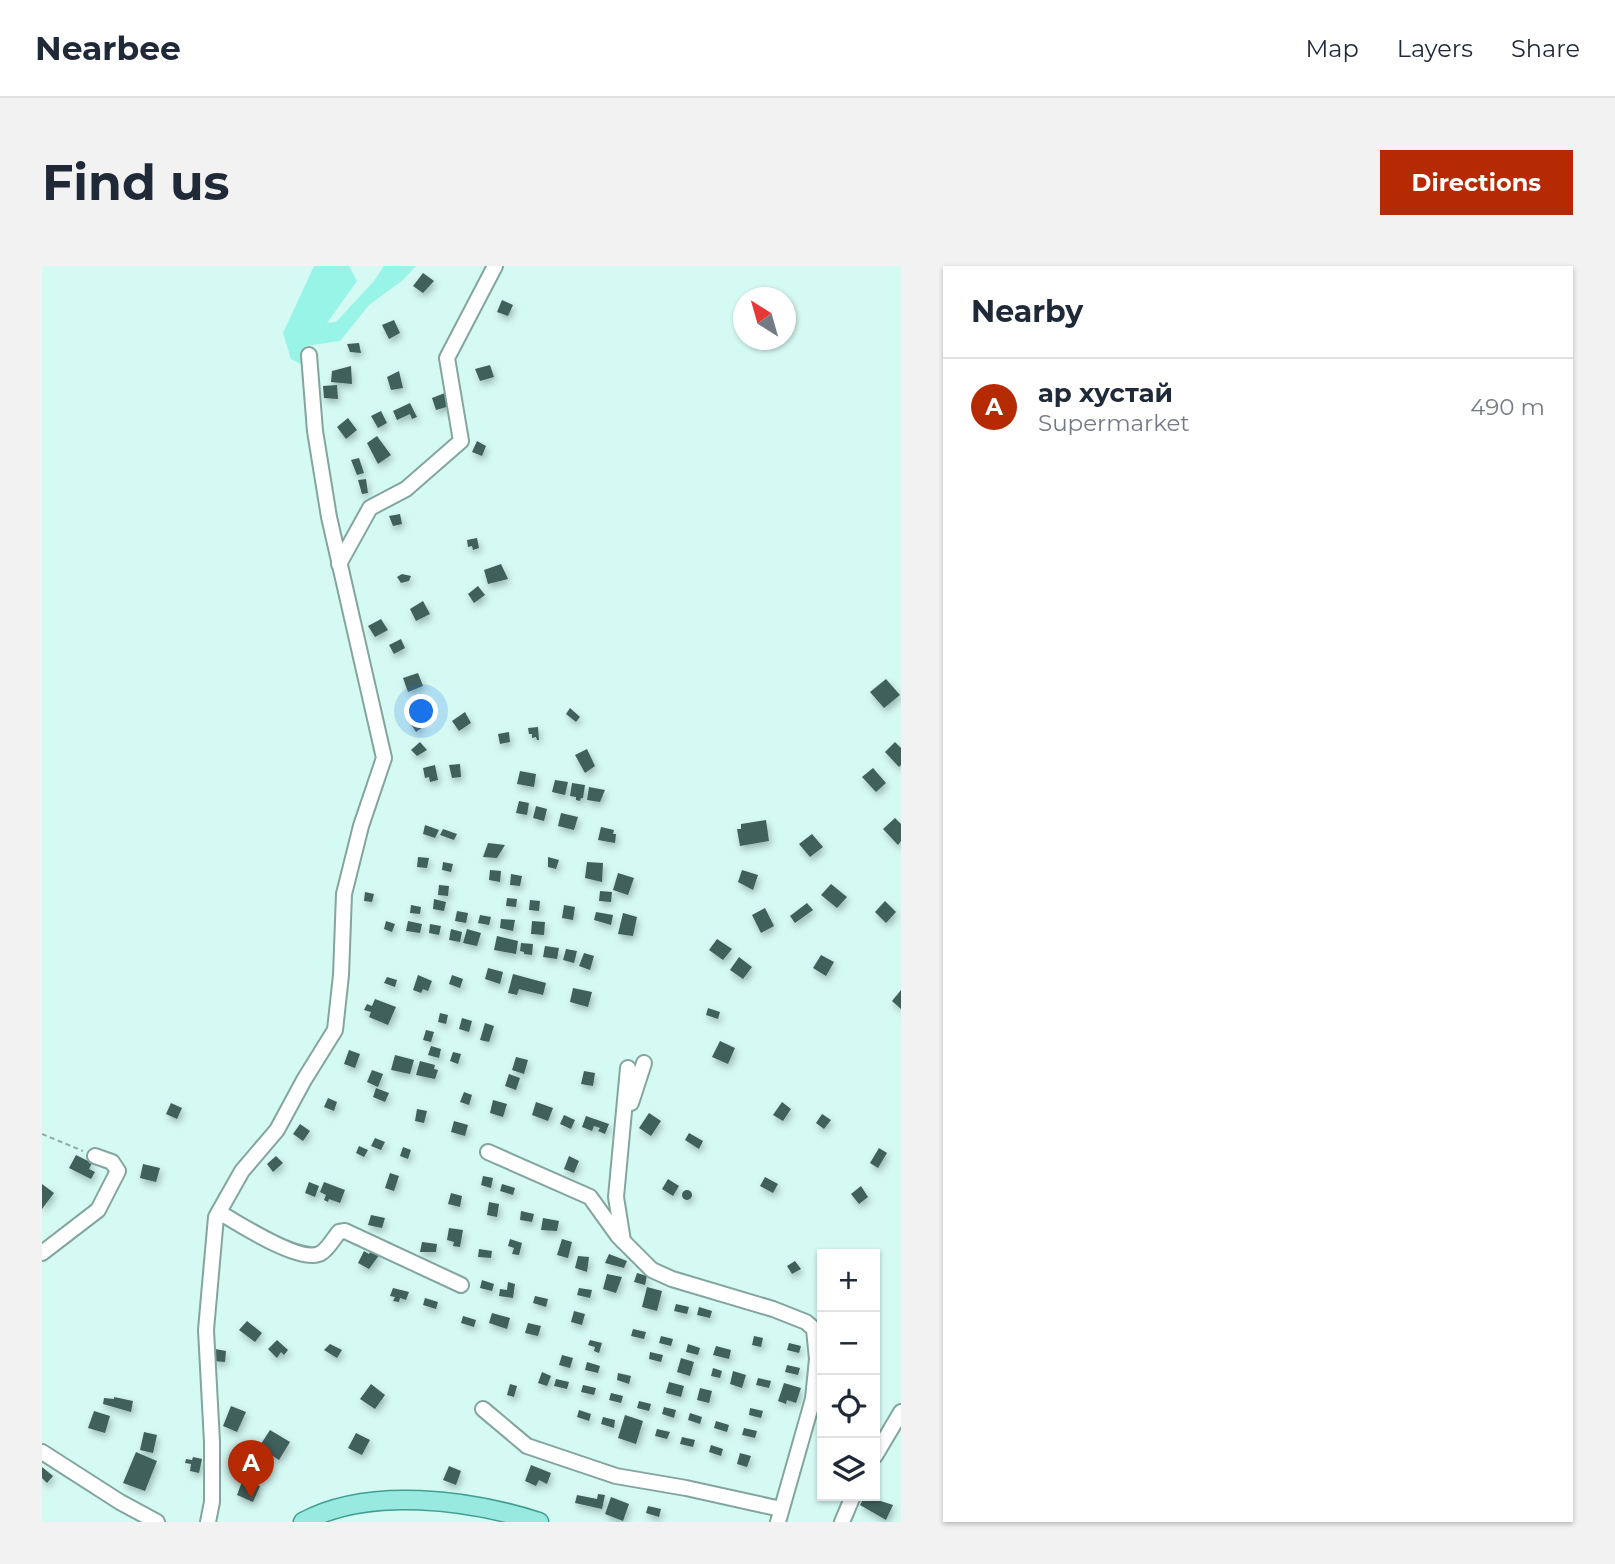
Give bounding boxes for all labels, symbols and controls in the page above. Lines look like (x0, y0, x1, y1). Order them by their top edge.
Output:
text: Nearbee (35, 28, 181, 68)
text: Map (1305, 34, 1359, 63)
text: Layers (1397, 34, 1473, 63)
text: Share (1511, 34, 1580, 63)
button: Directions (1380, 150, 1573, 215)
text: Find us (42, 153, 230, 212)
north arrow (733, 287, 796, 350)
text: Nearby (971, 293, 1083, 330)
text: ар хустай (1038, 377, 1173, 409)
text: A (985, 393, 1003, 421)
text: 490 m (1470, 393, 1545, 421)
text: Supermarket (1038, 409, 1190, 437)
your location (404, 694, 438, 728)
map controls (817, 1249, 880, 1501)
button: + (817, 1249, 880, 1312)
button: − (817, 1312, 880, 1375)
button: locate (817, 1375, 880, 1438)
button: layers (817, 1438, 880, 1501)
pin: A (228, 1440, 274, 1498)

